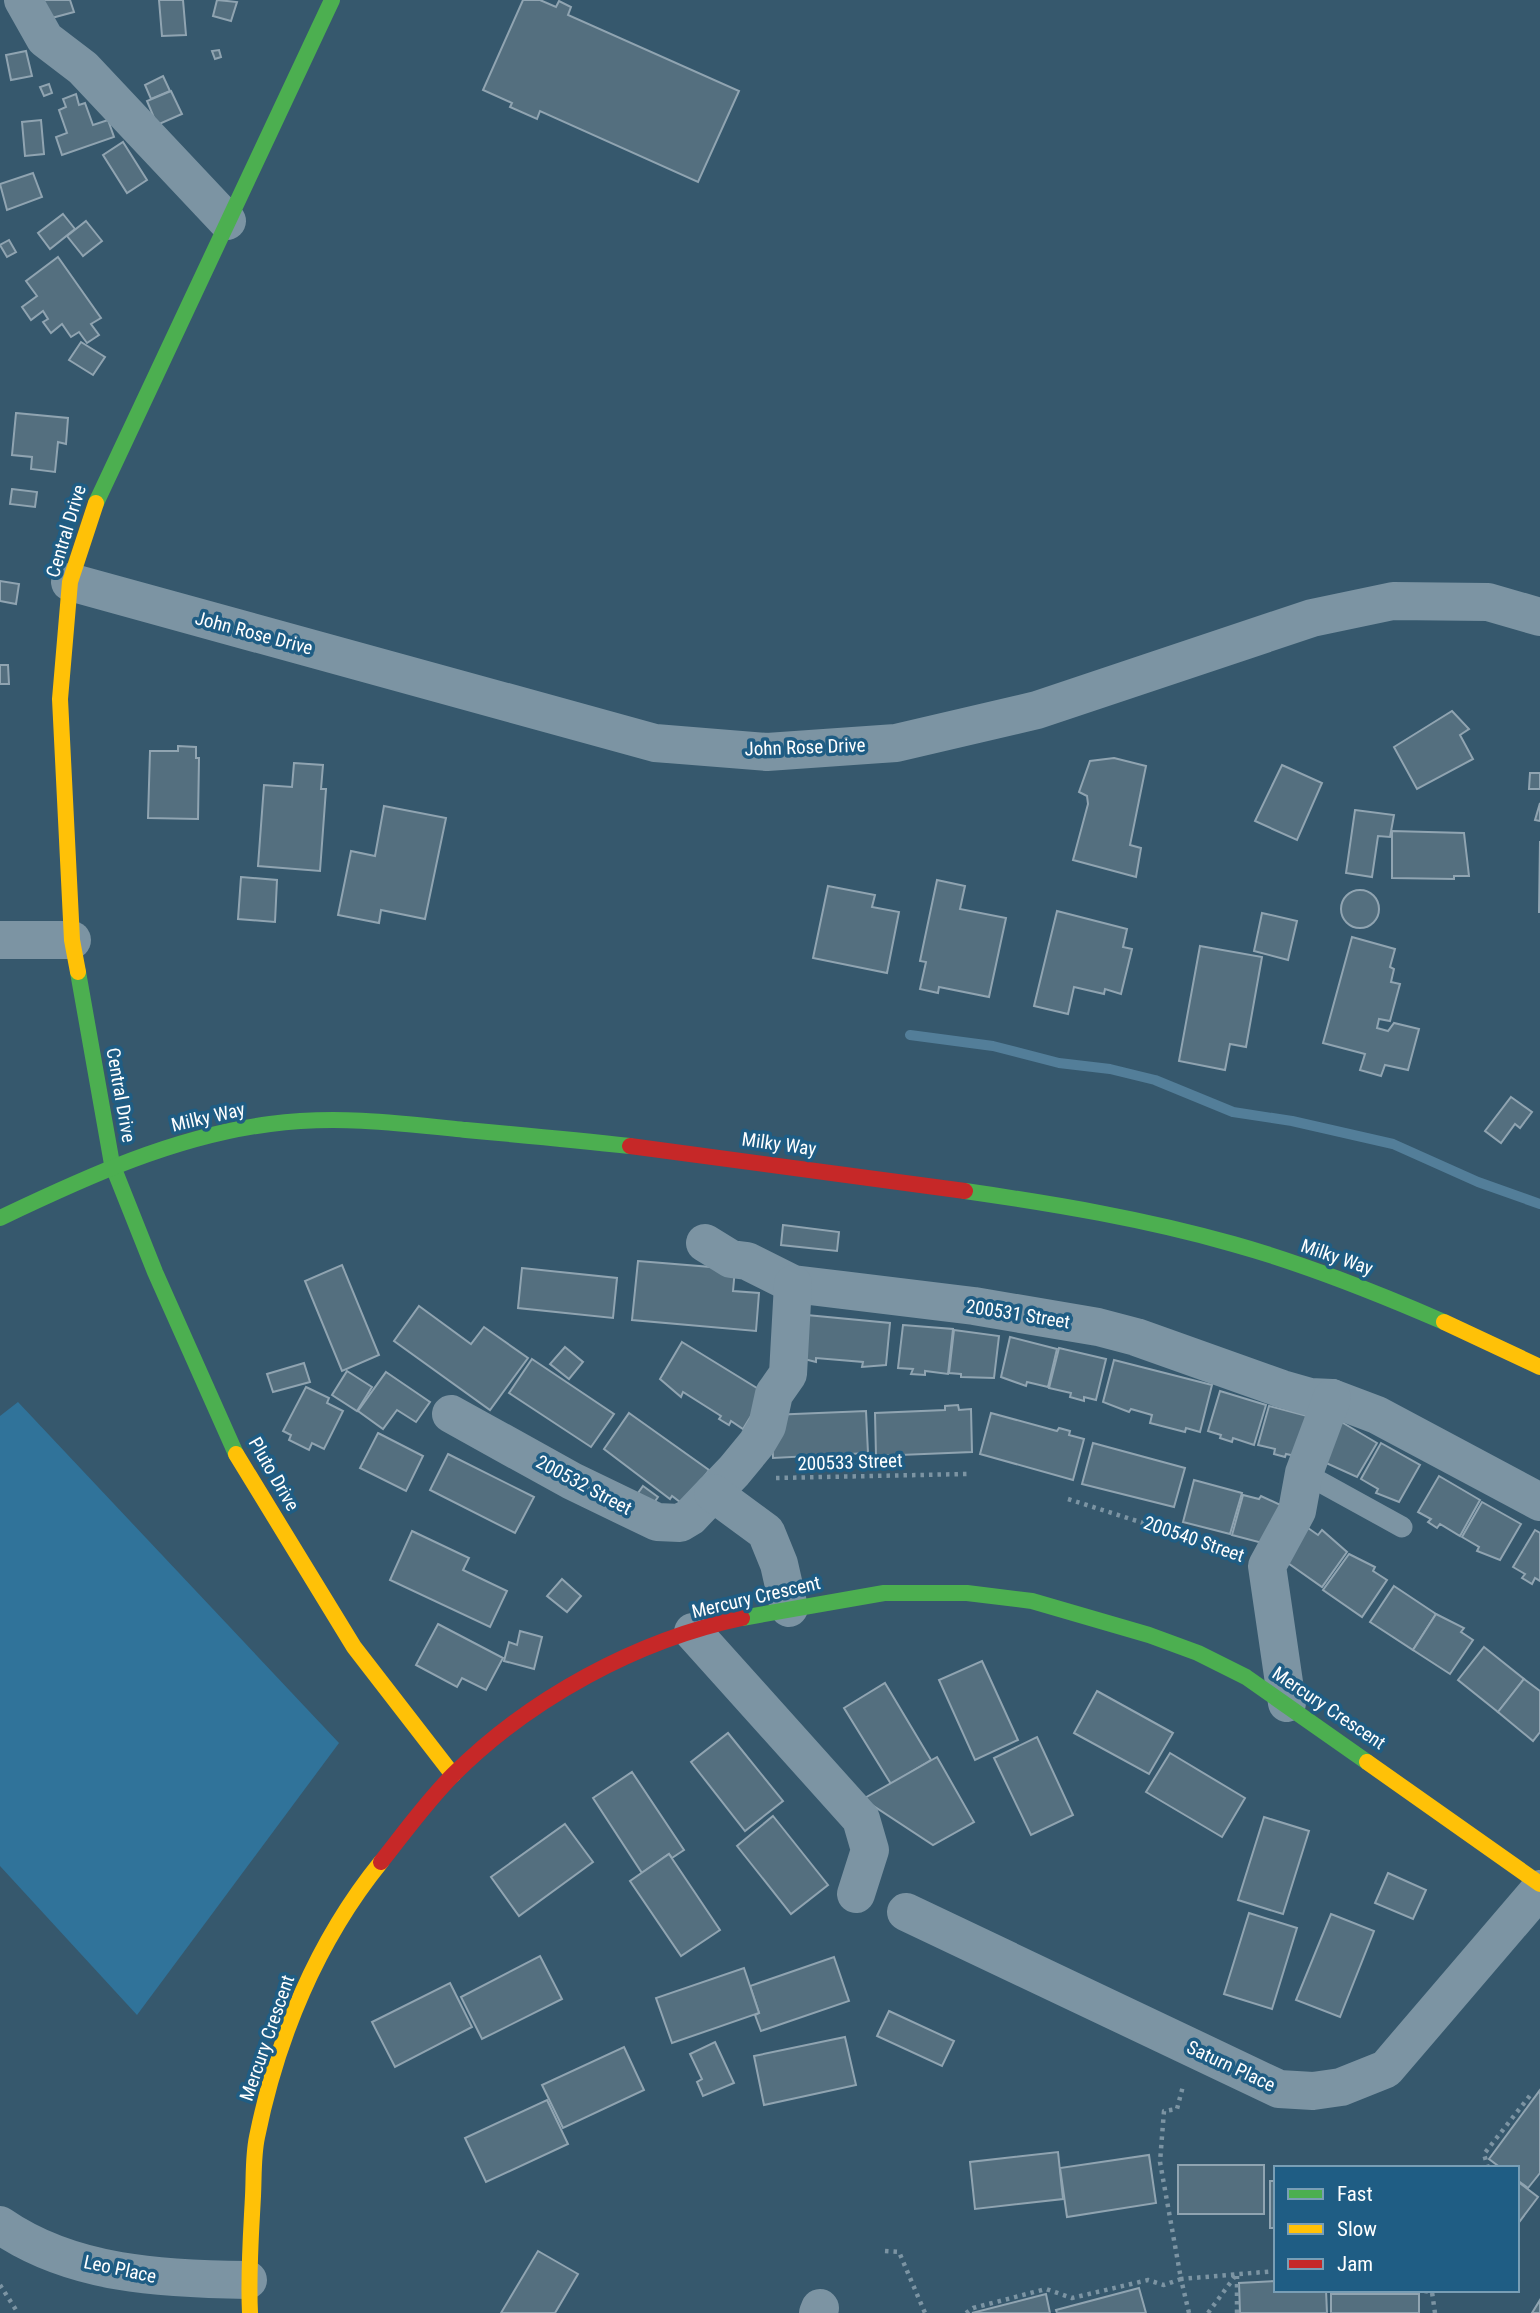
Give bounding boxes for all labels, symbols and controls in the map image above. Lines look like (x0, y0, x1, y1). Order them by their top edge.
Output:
street label: Central Drive (41, 482, 91, 580)
street label: John Rose Drive (193, 606, 315, 660)
street label: John Rose Drive (744, 733, 866, 761)
street label: Central Drive (101, 1046, 141, 1144)
street label: Milky Way (169, 1097, 247, 1137)
street label: Milky Way (740, 1127, 818, 1161)
street label: Milky Way (1298, 1234, 1376, 1280)
street label: 200531 Street (964, 1294, 1072, 1334)
street label: Pluto Drive (244, 1433, 304, 1515)
street label: 200533 Street (797, 1449, 903, 1475)
street label: 200532 Street (532, 1450, 636, 1520)
street label: 200540 Street (1141, 1511, 1247, 1567)
street label: Mercury Crescent (689, 1571, 823, 1623)
street label: Mercury Crescent (1268, 1662, 1390, 1754)
street label: Mercury Crescent (235, 1972, 299, 2104)
street label: Saturn Place (1183, 2036, 1279, 2096)
legend (1274, 2166, 1519, 2292)
text: Fast (1337, 2182, 1373, 2206)
text: Slow (1337, 2217, 1377, 2241)
street label: Leo Place (82, 2250, 158, 2288)
text: Jam (1337, 2252, 1373, 2276)

